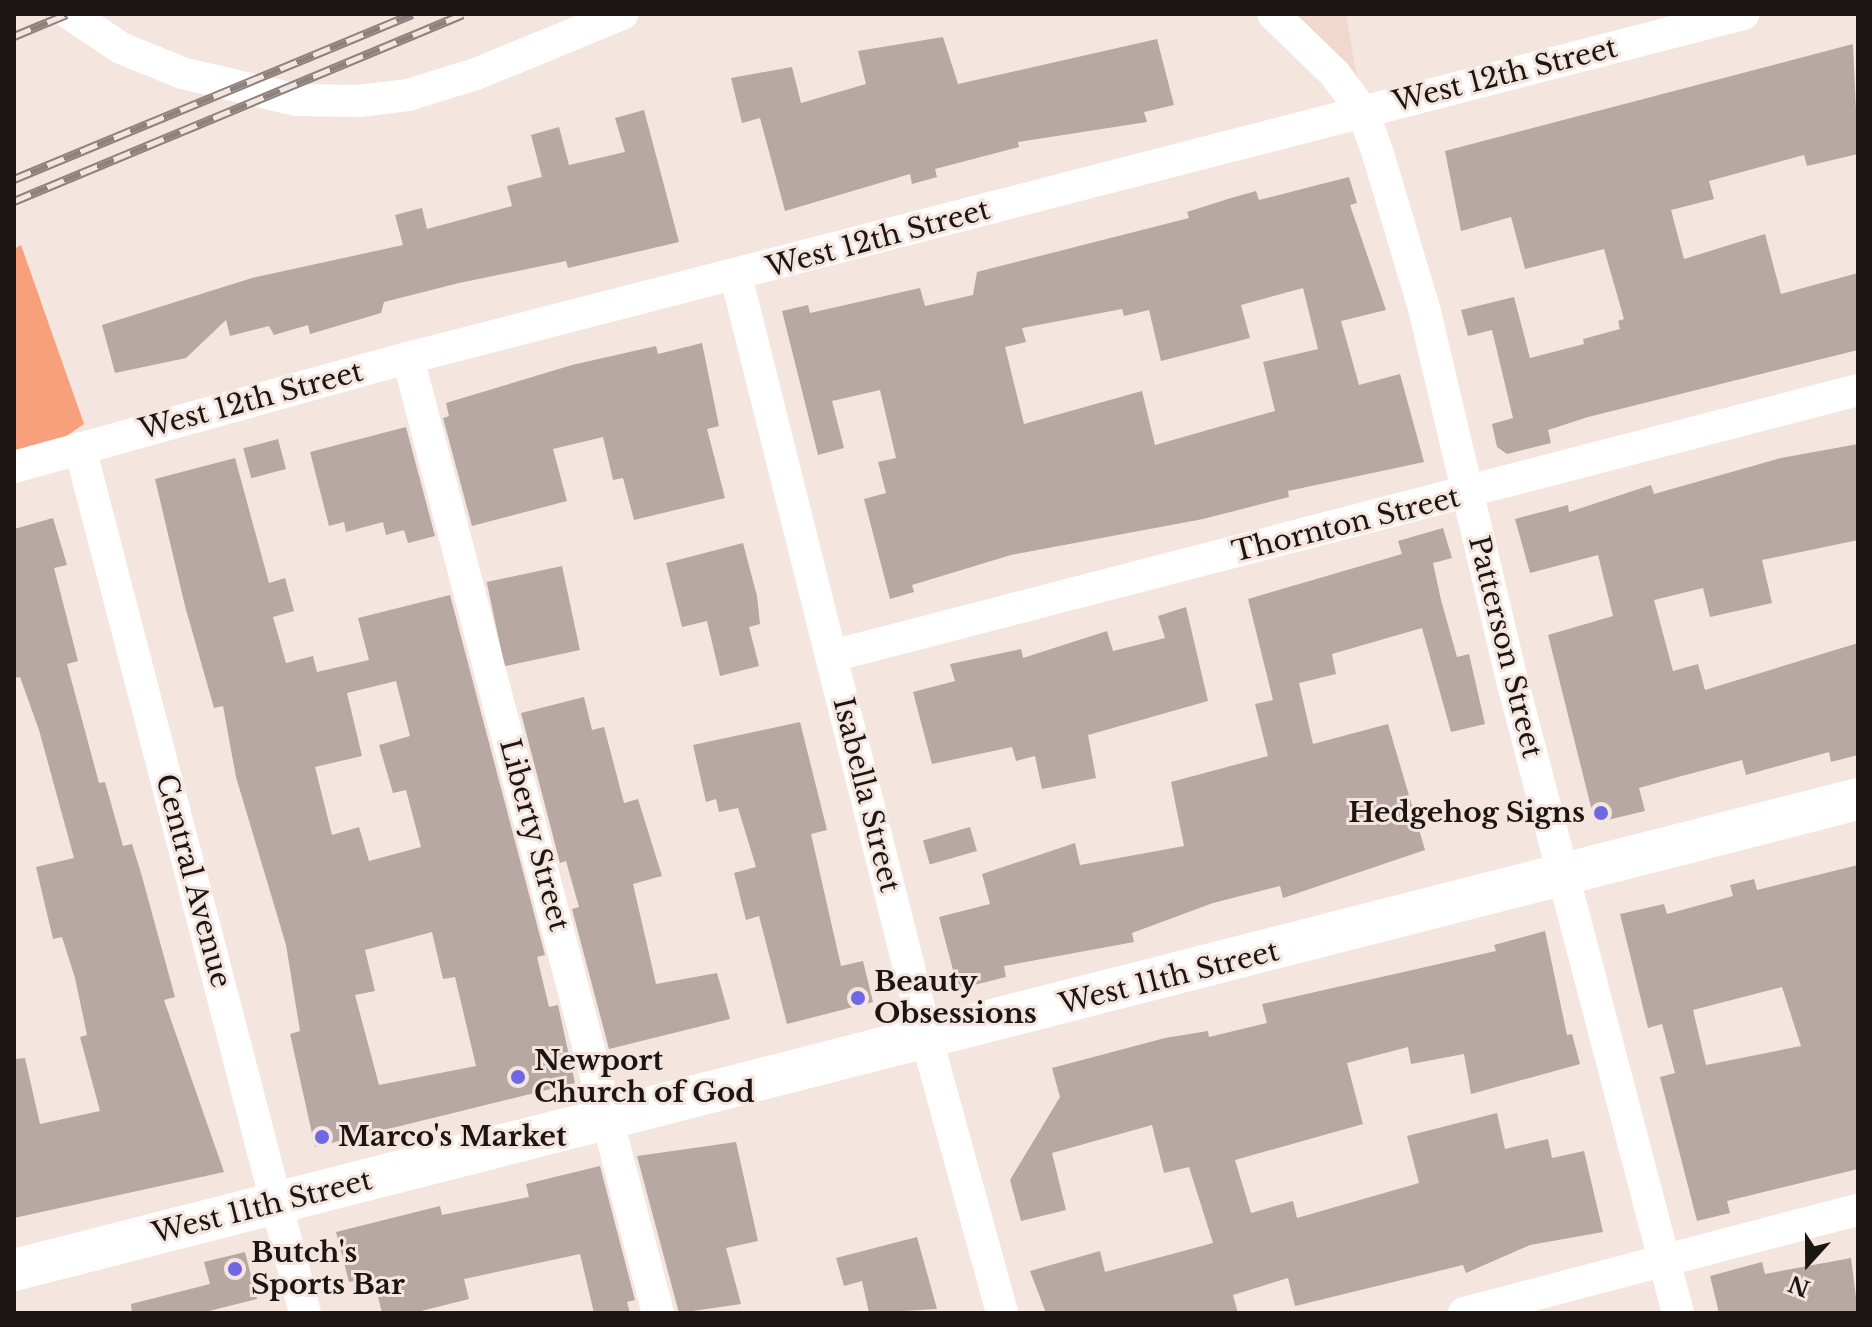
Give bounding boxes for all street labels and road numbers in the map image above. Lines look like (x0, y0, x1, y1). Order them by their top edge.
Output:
street label: West 12th Street (1389, 31, 1621, 119)
street label: West 12th Street (763, 193, 993, 285)
street label: West 12th Street (136, 355, 366, 447)
street label: Thornton Street (1229, 480, 1463, 570)
street label: Patterson Street (1461, 533, 1549, 761)
street label: Isabella Street (826, 694, 906, 896)
street label: Liberty Street (492, 735, 576, 935)
street label: Central Avenue (148, 770, 238, 992)
street label: West 11th Street (1056, 934, 1282, 1022)
street label: West 11th Street (149, 1163, 375, 1251)

